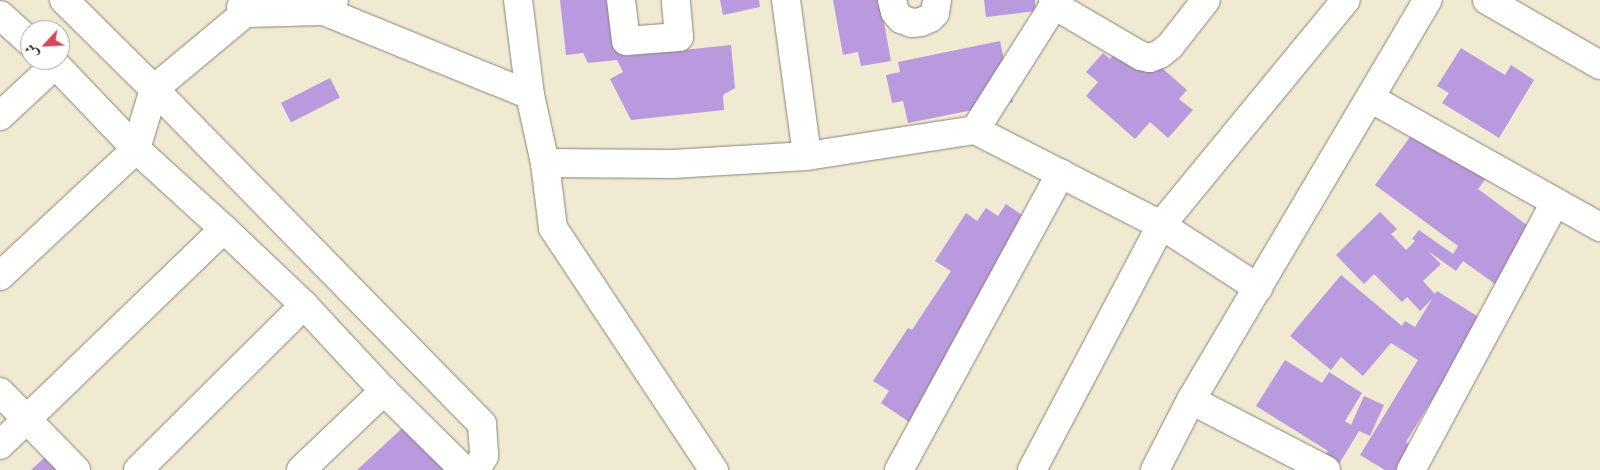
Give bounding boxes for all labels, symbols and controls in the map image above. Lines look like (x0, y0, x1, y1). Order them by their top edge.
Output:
north arrow (20, 20, 70, 70)
text: ش (23, 42, 42, 60)

